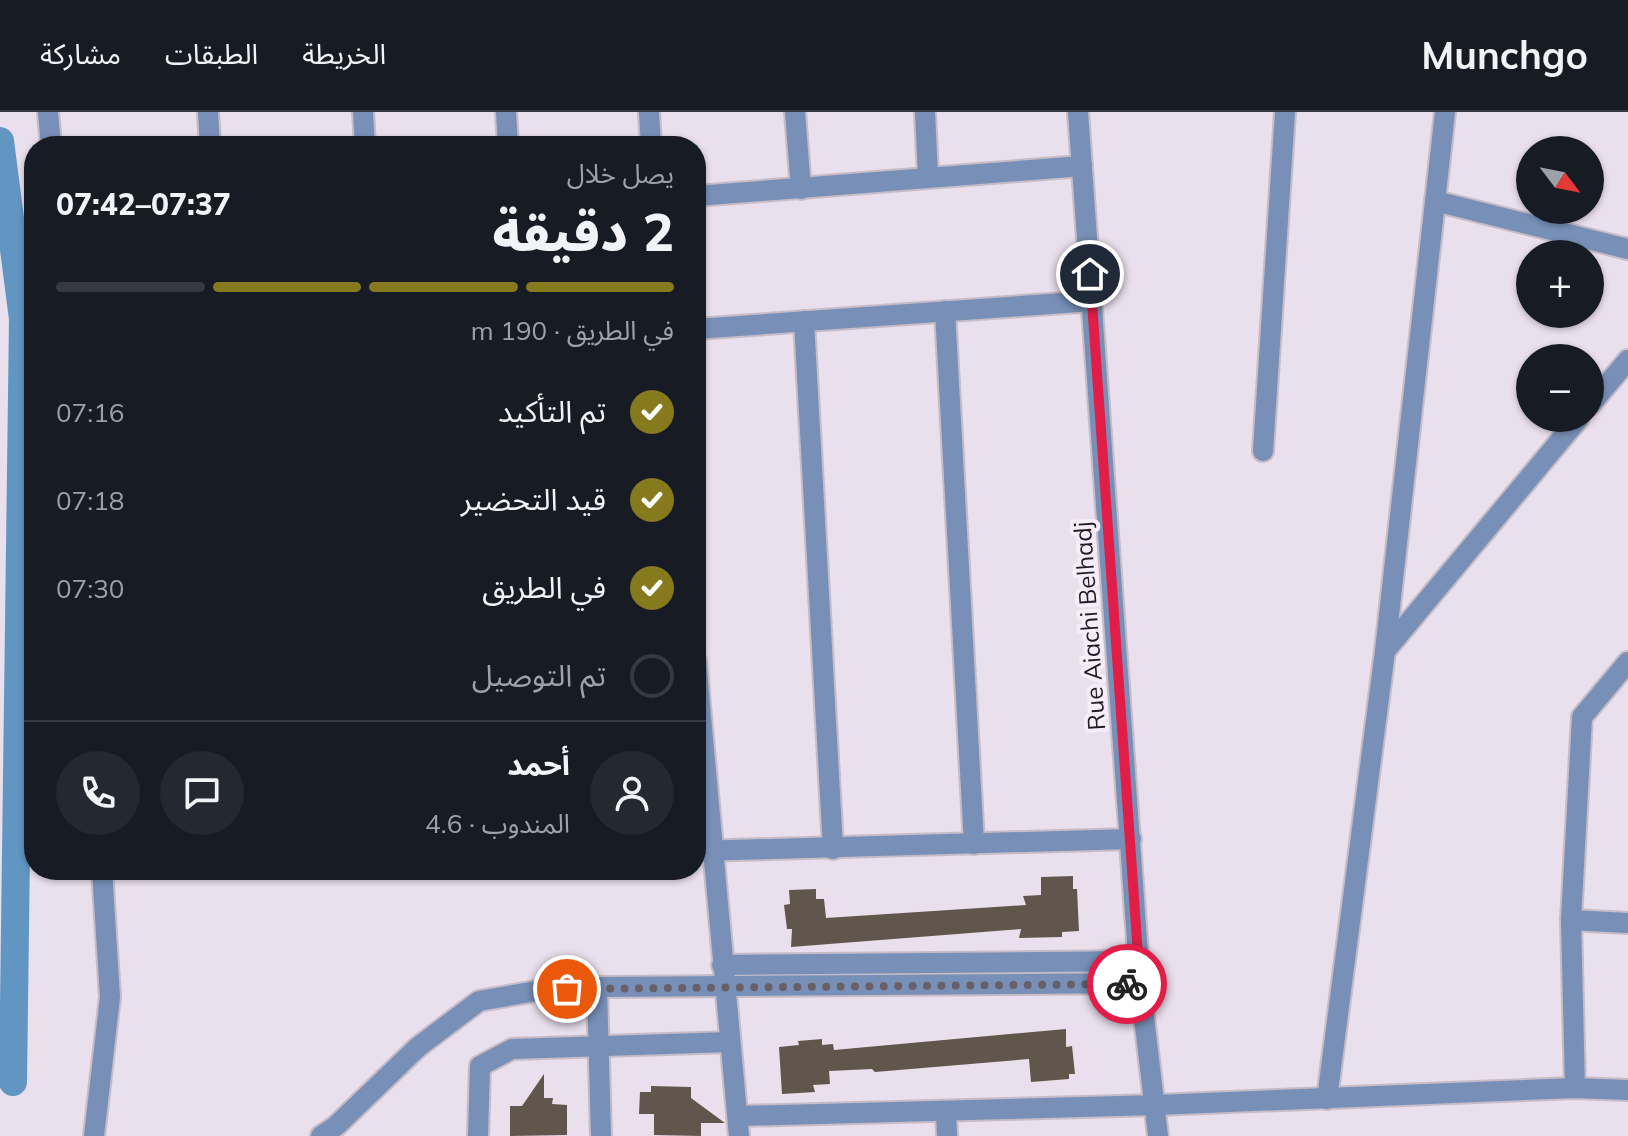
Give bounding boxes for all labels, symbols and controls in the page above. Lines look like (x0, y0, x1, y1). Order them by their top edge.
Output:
text: Munchgo (1421, 31, 1588, 79)
text: مشاركة (40, 36, 121, 71)
text: الطبقات (165, 36, 258, 71)
text: الخريطة (302, 36, 386, 71)
north arrow (1516, 136, 1604, 224)
map controls (1516, 136, 1604, 432)
text: يصل خلال (567, 157, 674, 190)
text: 07:37–07:42 (56, 185, 231, 223)
text: 2 دقيقة (492, 199, 674, 264)
pin (1056, 240, 1124, 308)
button: + (1516, 240, 1604, 328)
icon: home (1068, 252, 1112, 296)
text: في الطريق · 190 m (471, 314, 674, 347)
button: − (1516, 344, 1604, 432)
icon: check (630, 390, 674, 434)
text: تم التأكيد (498, 392, 606, 430)
text: 07:16 (56, 396, 124, 429)
icon: check (630, 478, 674, 522)
text: قيد التحضير (461, 480, 606, 518)
text: 07:18 (56, 484, 124, 517)
street label: Rue Aiachi Belhadj (1067, 521, 1111, 731)
icon: check (630, 566, 674, 610)
text: في الطريق (482, 568, 606, 606)
text: 07:30 (56, 572, 124, 605)
text: تم التوصيل (472, 656, 606, 694)
text: أحمد (507, 745, 570, 783)
button: phone (56, 751, 140, 835)
button: chat (160, 751, 244, 835)
button: person (590, 751, 674, 835)
text: المندوب · 4.6 (425, 807, 570, 840)
courier (1087, 944, 1167, 1024)
pin (533, 955, 601, 1023)
icon: bike (1105, 962, 1149, 1006)
icon: bag (545, 967, 589, 1011)

